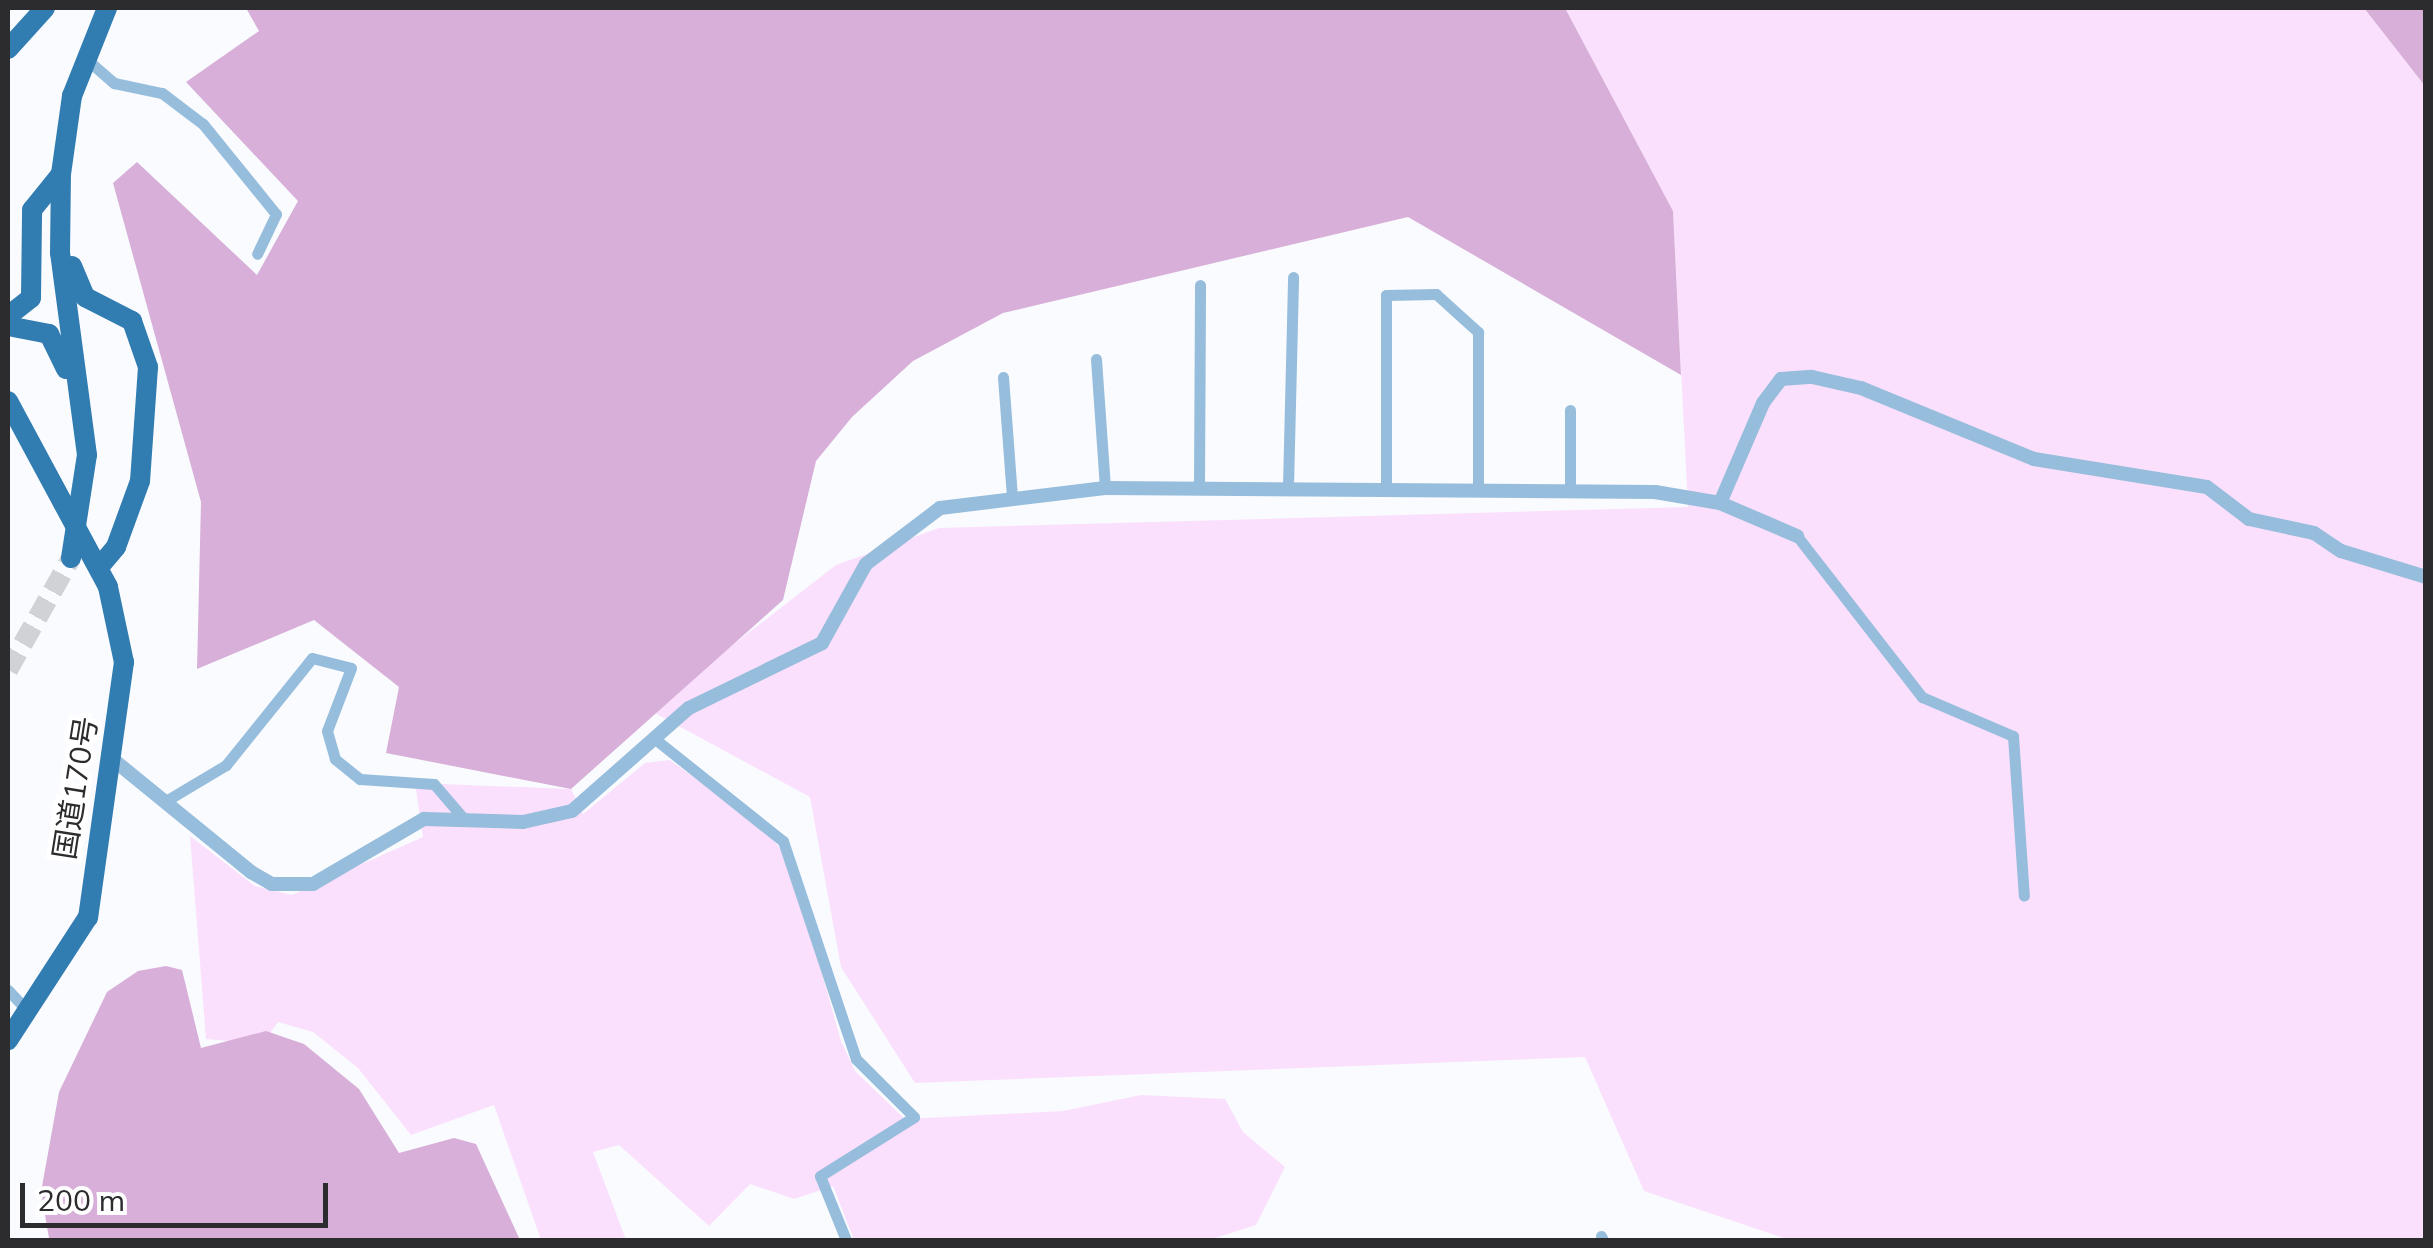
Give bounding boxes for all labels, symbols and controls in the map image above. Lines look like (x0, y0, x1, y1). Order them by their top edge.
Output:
street label: 国道170号 (46, 714, 104, 862)
scale bar (25, 1163, 332, 1225)
text: 200 m (37, 1181, 125, 1219)

